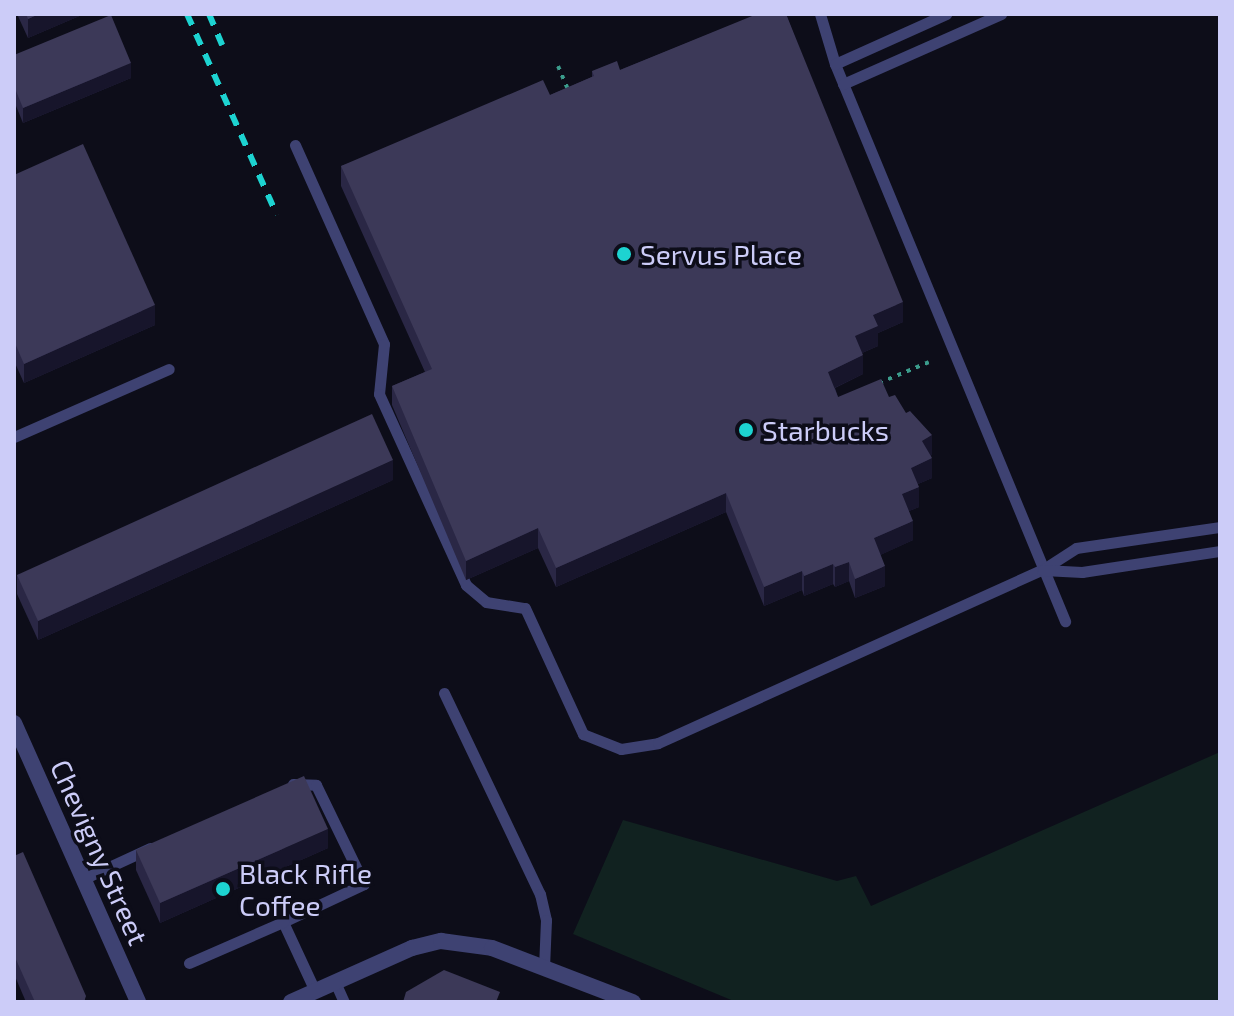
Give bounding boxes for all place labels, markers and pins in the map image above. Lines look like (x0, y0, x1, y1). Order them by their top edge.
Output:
place label: Servus Place (640, 237, 802, 271)
marker: Servus Place (615, 245, 633, 263)
place label: Starbucks (762, 413, 889, 447)
marker: Starbucks (737, 421, 755, 439)
place label: Black Rifle Coffee (239, 856, 372, 922)
marker: Black Rifle Coffee (214, 880, 232, 898)

